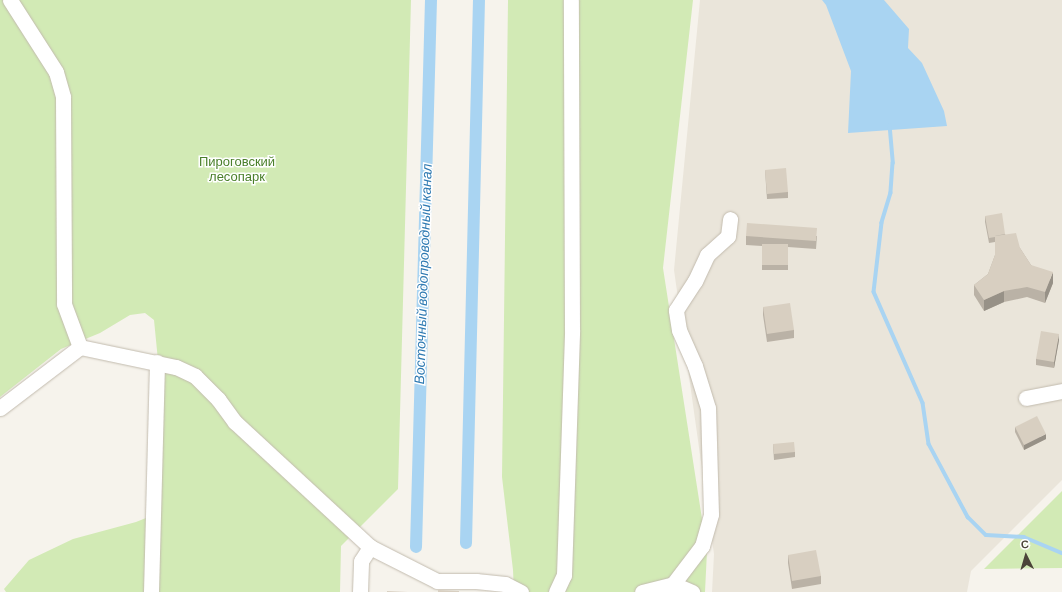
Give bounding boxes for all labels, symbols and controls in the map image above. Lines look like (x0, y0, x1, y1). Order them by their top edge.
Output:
park label: Пироговский лесопарк (199, 154, 275, 185)
water label: Восточный водопроводный канал (411, 163, 435, 385)
north arrow (1006, 536, 1046, 576)
text: С (1020, 537, 1029, 550)

